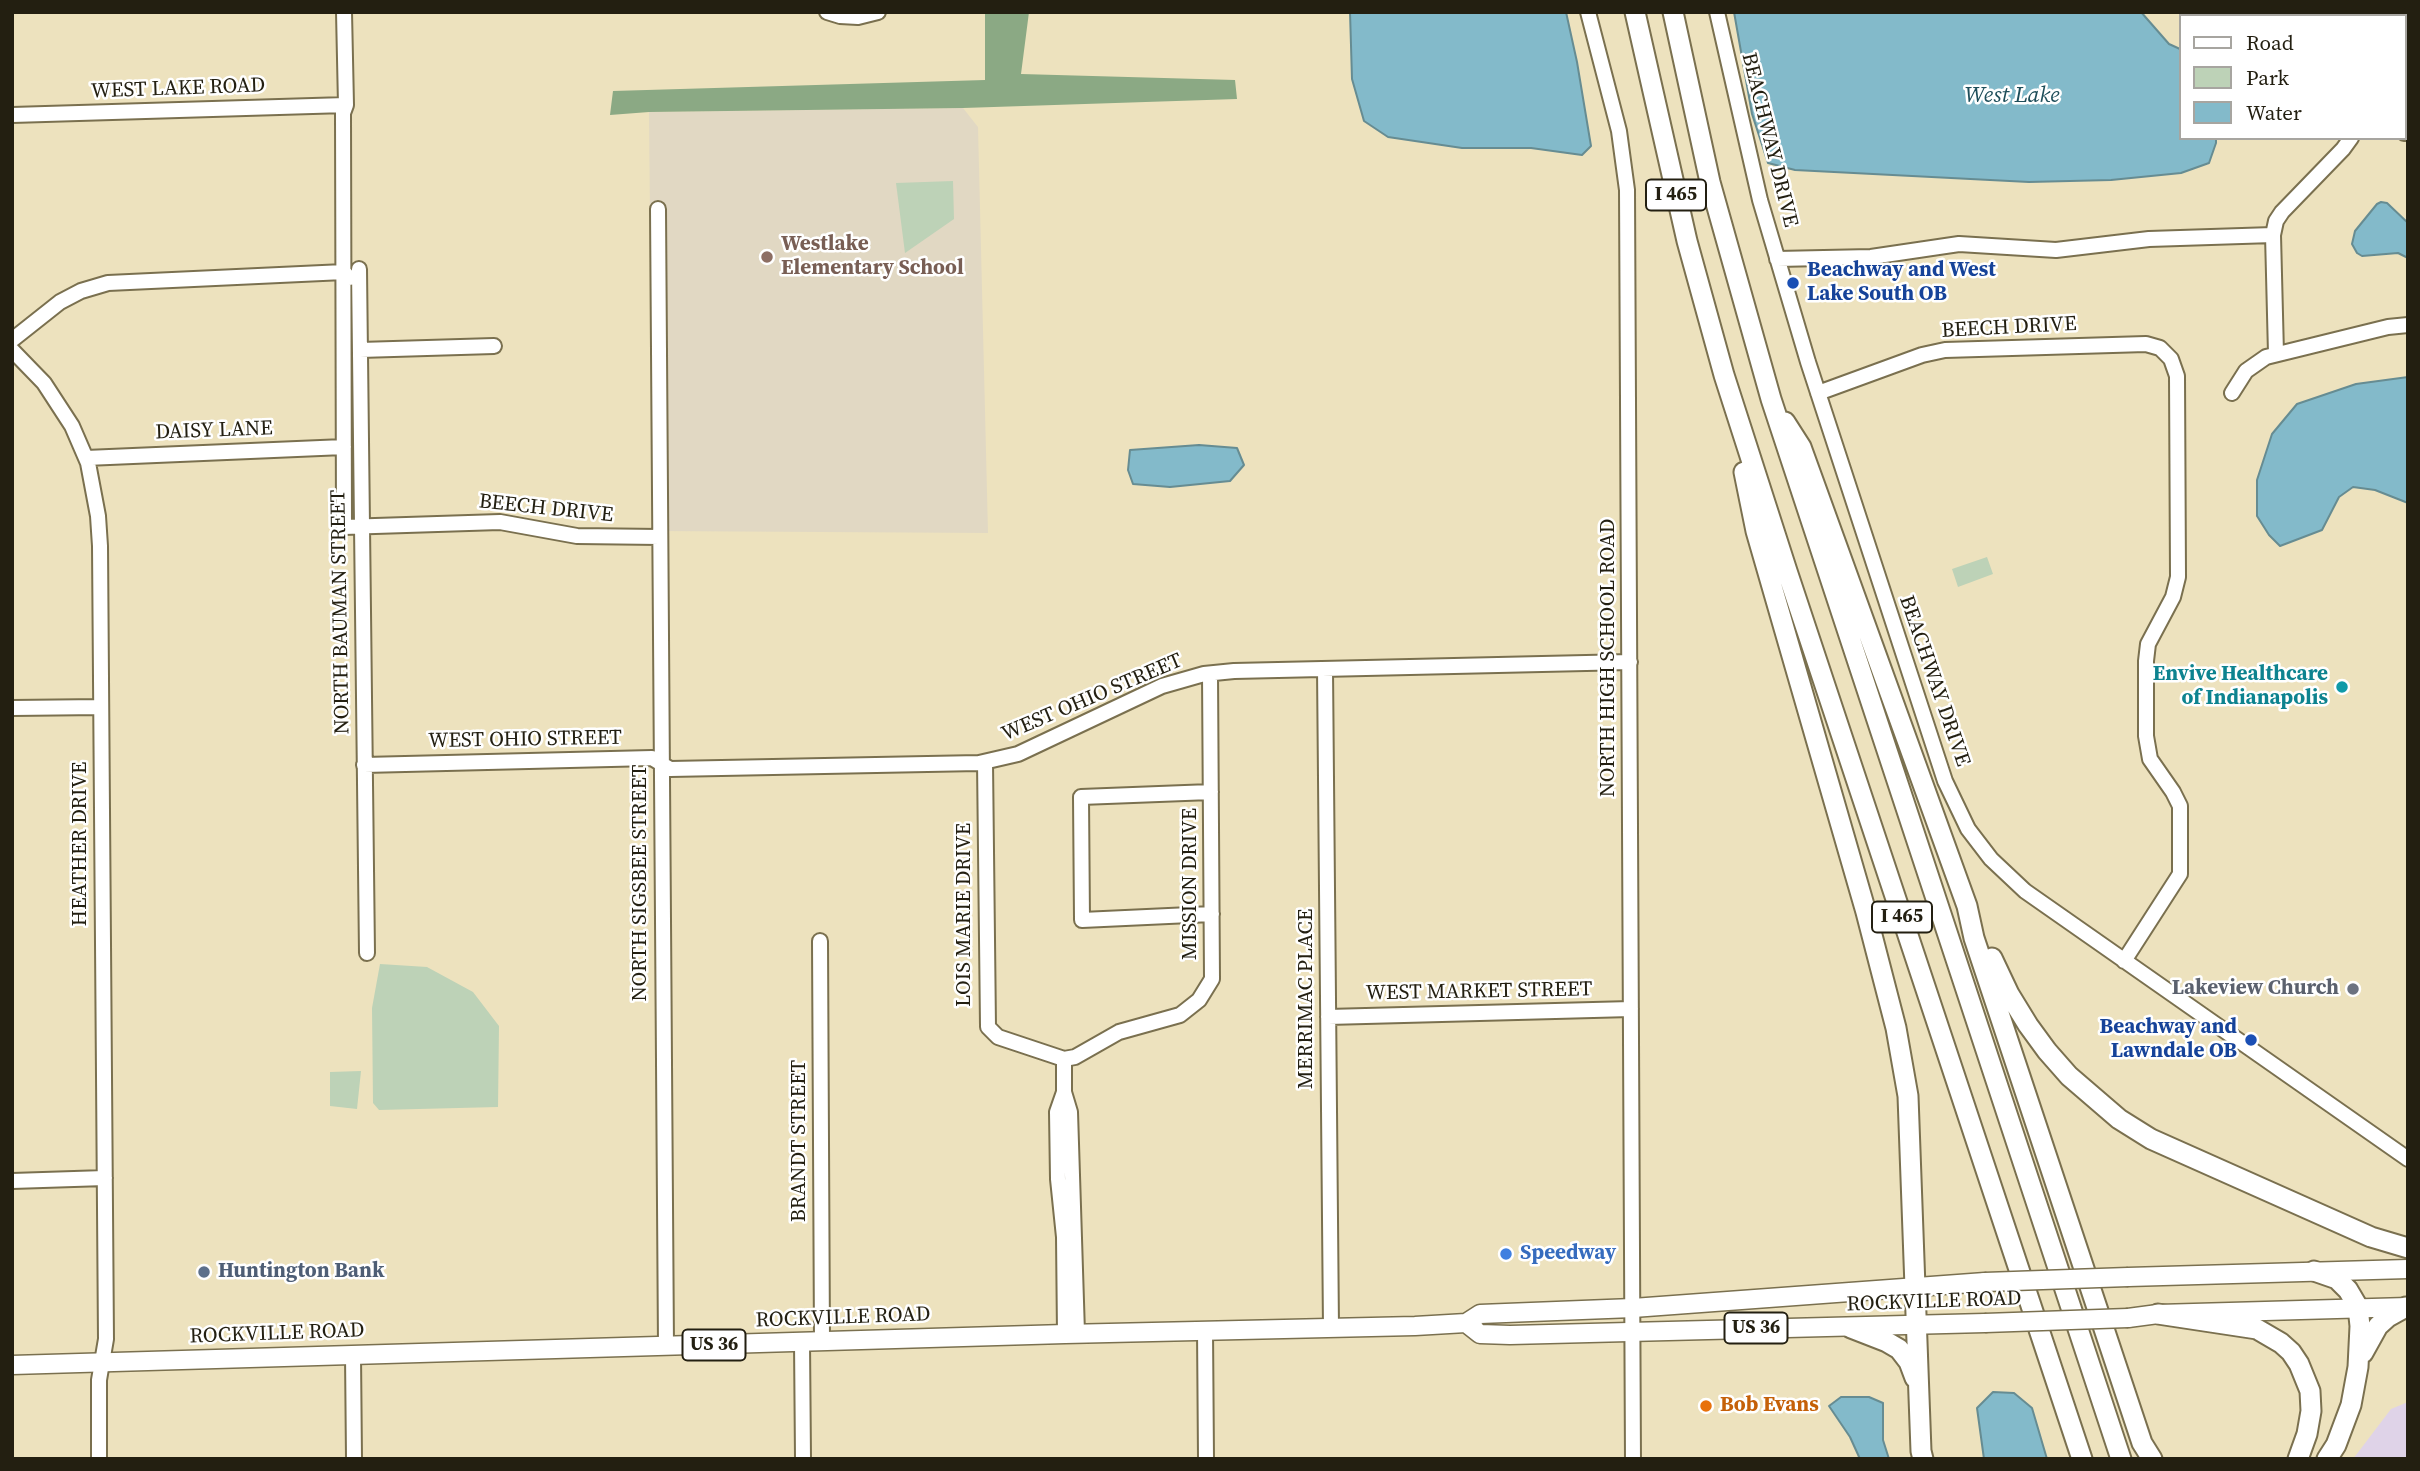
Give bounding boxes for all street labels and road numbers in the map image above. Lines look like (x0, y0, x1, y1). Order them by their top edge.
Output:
street label: BEACHWAY DRIVE (1735, 50, 1803, 230)
street label: WEST LAKE ROAD (90, 73, 266, 105)
road number: I 465 (1646, 180, 1706, 210)
street label: BEECH DRIVE (1941, 312, 2077, 344)
street label: DAISY LANE (155, 416, 273, 446)
street label: BEECH DRIVE (477, 489, 615, 529)
street label: NORTH BAUMAN STREET (326, 490, 356, 734)
street label: NORTH HIGH SCHOOL ROAD (1596, 519, 1622, 797)
street label: BEACHWAY DRIVE (1893, 592, 1975, 770)
street label: WEST OHIO STREET (998, 649, 1186, 747)
street label: WEST OHIO STREET (428, 726, 622, 754)
street label: HEATHER DRIVE (68, 762, 94, 926)
street label: NORTH SIGSBEE STREET (628, 764, 654, 1002)
street label: MISSION DRIVE (1178, 808, 1204, 960)
street label: LOIS MARIE DRIVE (952, 823, 978, 1007)
road number: I 465 (1872, 902, 1932, 932)
street label: MERRIMAC PLACE (1294, 909, 1320, 1089)
street label: WEST MARKET STREET (1366, 977, 1592, 1007)
street label: BRANDT STREET (787, 1060, 813, 1222)
street label: ROCKVILLE ROAD (1846, 1286, 2022, 1318)
street label: ROCKVILLE ROAD (755, 1302, 931, 1334)
road number: US 36 (1724, 1312, 1788, 1344)
street label: ROCKVILLE ROAD (189, 1318, 365, 1350)
road number: US 36 (682, 1330, 746, 1360)

